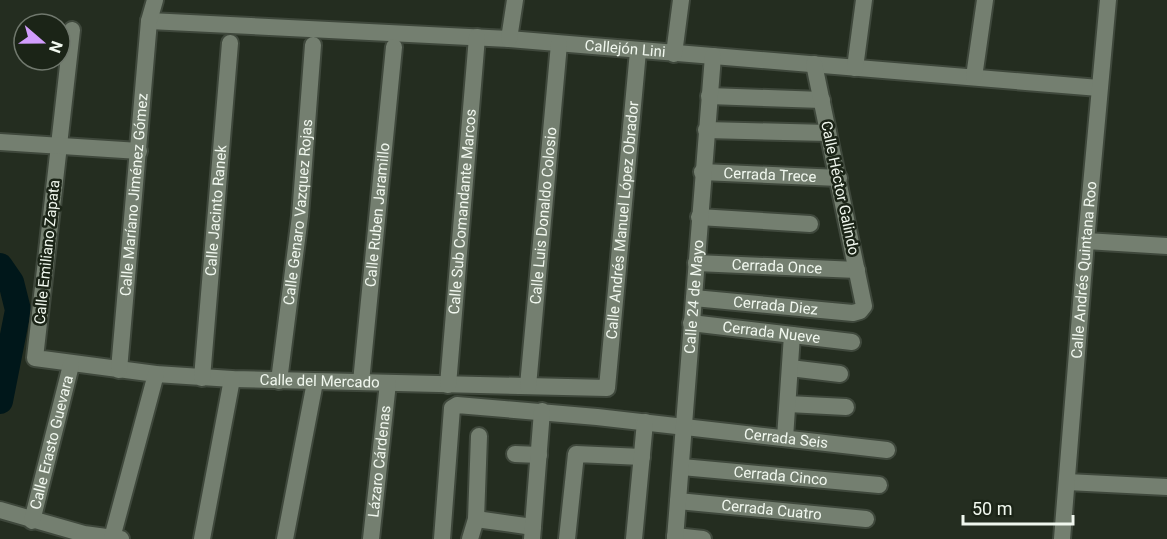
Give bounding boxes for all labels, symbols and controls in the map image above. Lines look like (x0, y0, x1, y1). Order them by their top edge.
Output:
north arrow (12, 12, 72, 72)
street label: Callejón Lini (584, 36, 666, 61)
text: N (45, 38, 66, 56)
street label: Calle Maríano Jiménez Gómez (116, 92, 152, 297)
street label: Calle Andrés Manuel López Obrador (603, 100, 642, 340)
street label: Calle Sub Comandante Marcos (445, 108, 480, 315)
street label: Calle Genaro Vazquez Rojas (280, 118, 316, 306)
street label: Calle Héctor Galindo (817, 119, 863, 257)
street label: Calle Luis Donaldo Colosio (526, 126, 560, 305)
street label: Calle Ruben Jaramillo (361, 142, 394, 288)
street label: Calle Jacinto Ranek (202, 144, 230, 277)
street label: Cerrada Trece (723, 164, 817, 186)
street label: Calle Emiliano Zapata (30, 179, 64, 325)
street label: Calle Andrés Quintana Roo (1068, 180, 1100, 359)
street label: Calle 24 de Mayo (681, 239, 708, 355)
street label: Cerrada Once (731, 256, 823, 277)
street label: Cerrada Diez (732, 293, 819, 319)
street label: Cerrada Nueve (722, 318, 821, 347)
street label: Calle del Mercado (260, 371, 380, 392)
street label: Calle Erasto Guevara (26, 373, 77, 512)
street label: Lázaro Cárdenas (364, 404, 395, 518)
street label: Cerrada Seis (743, 425, 829, 452)
street label: Cerrada Cinco (733, 463, 828, 489)
scale bar (963, 488, 1072, 526)
street label: Cerrada Cuatro (721, 496, 823, 524)
text: 50 m (972, 498, 1012, 519)

